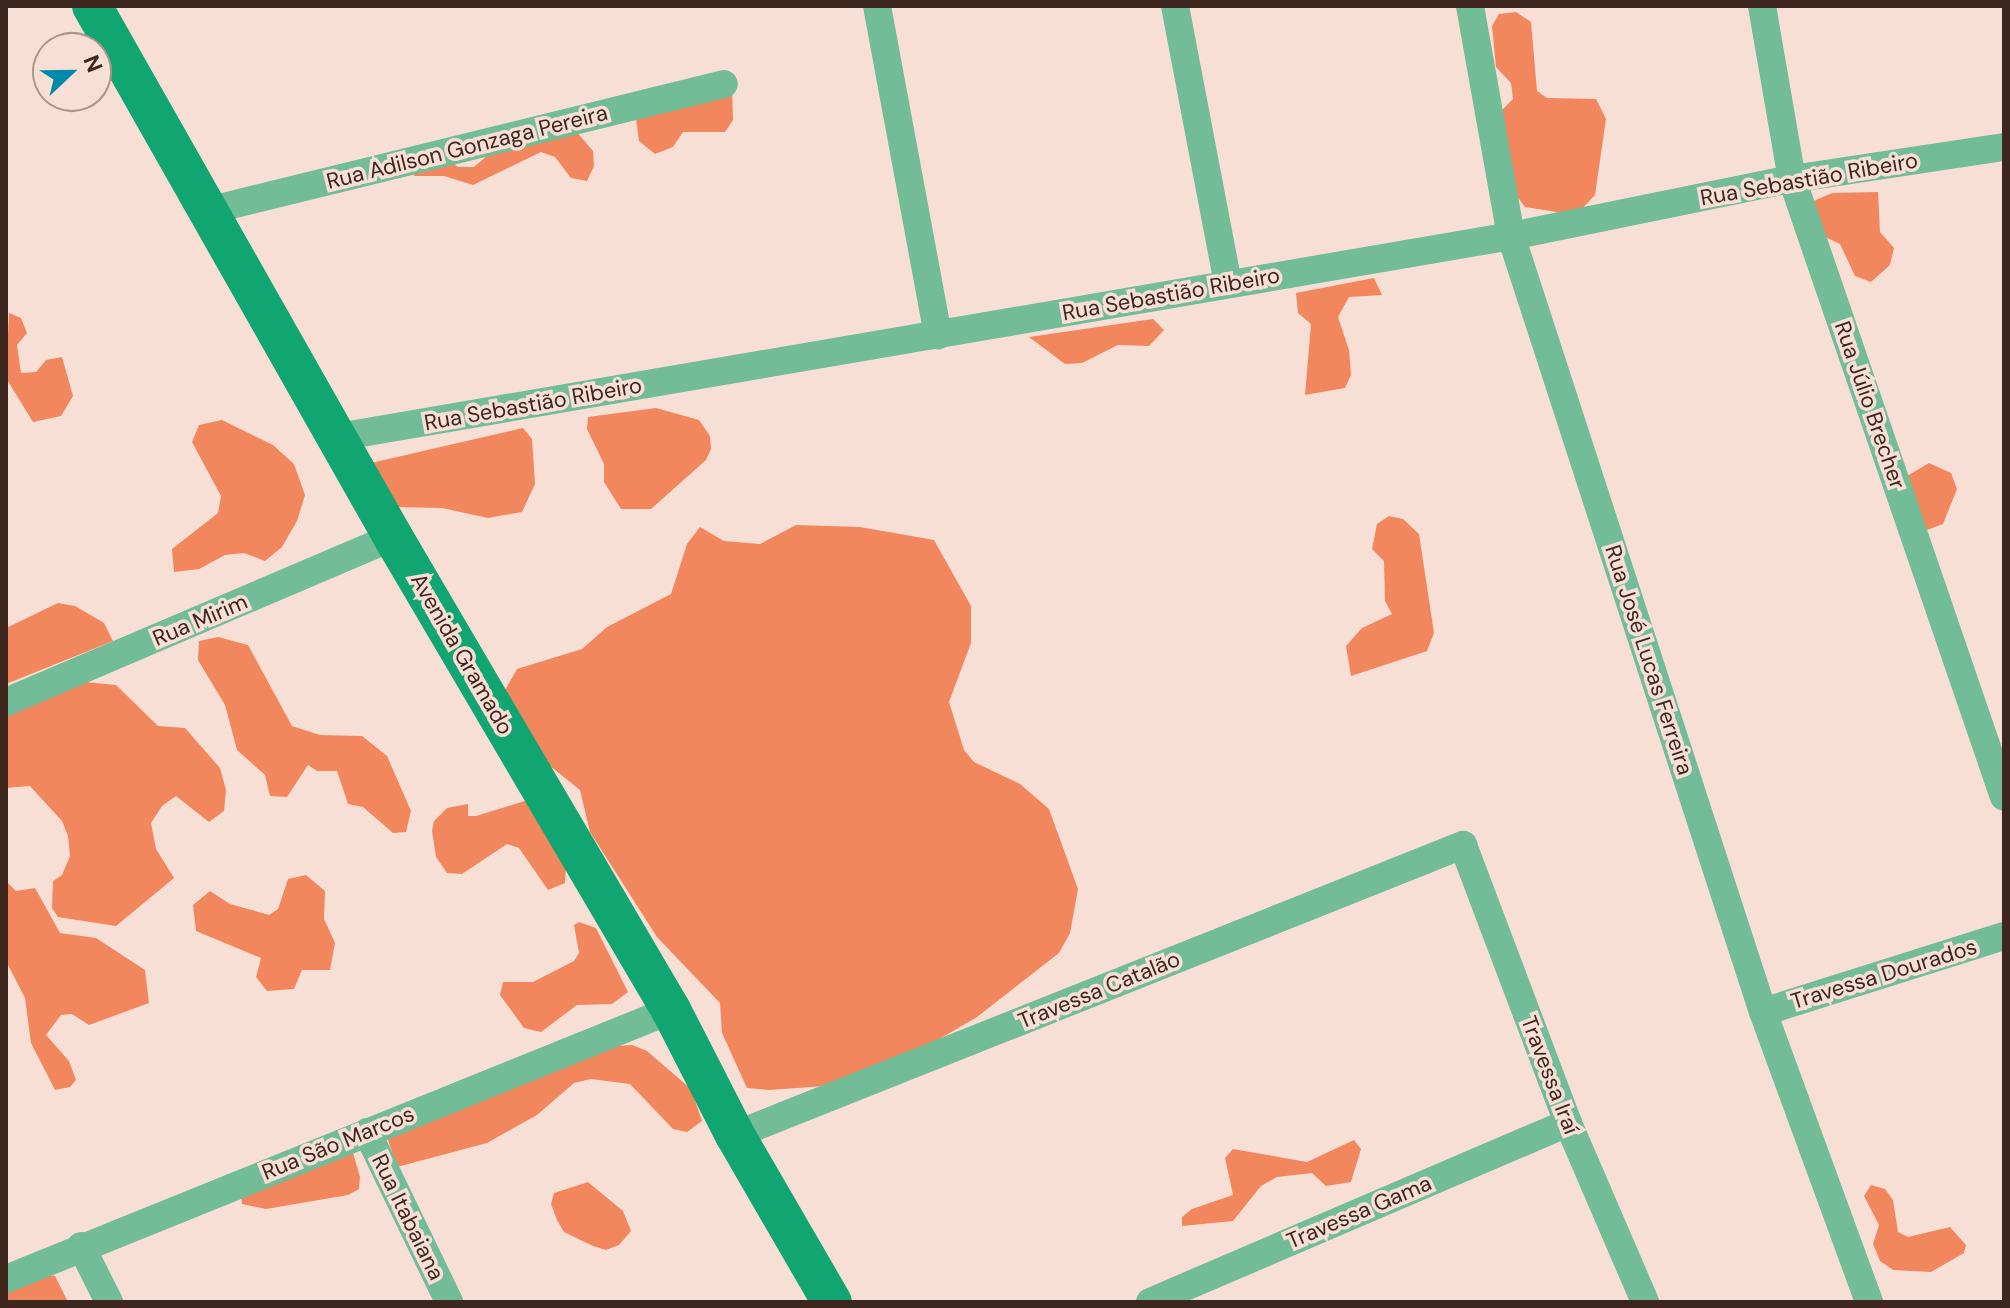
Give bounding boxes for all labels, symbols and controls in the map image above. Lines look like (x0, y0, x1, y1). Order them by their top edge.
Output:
north arrow (32, 32, 112, 112)
text: N (76, 51, 109, 76)
street label: Rua Adilson Gonzaga Pereira (324, 99, 610, 195)
street label: Rua Sebastião Ribeiro (1698, 147, 1920, 211)
street label: Rua Sebastião Ribeiro (1060, 262, 1282, 326)
street label: Rua Júlio Brecher (1829, 318, 1911, 492)
street label: Rua Sebastião Ribeiro (422, 372, 644, 436)
street label: Rua José Lucas Ferreira (1599, 542, 1699, 778)
street label: Avenida Gramado (405, 569, 519, 739)
street label: Rua Mirim (149, 588, 251, 652)
street label: Travessa Dourados (1788, 933, 1980, 1015)
street label: Travessa Catalão (1014, 946, 1184, 1034)
street label: Travessa Iraí (1515, 1012, 1585, 1138)
street label: Rua São Marcos (258, 1100, 418, 1186)
street label: Rua Itabaiana (366, 1150, 450, 1284)
street label: Travessa Gama (1283, 1170, 1435, 1254)

